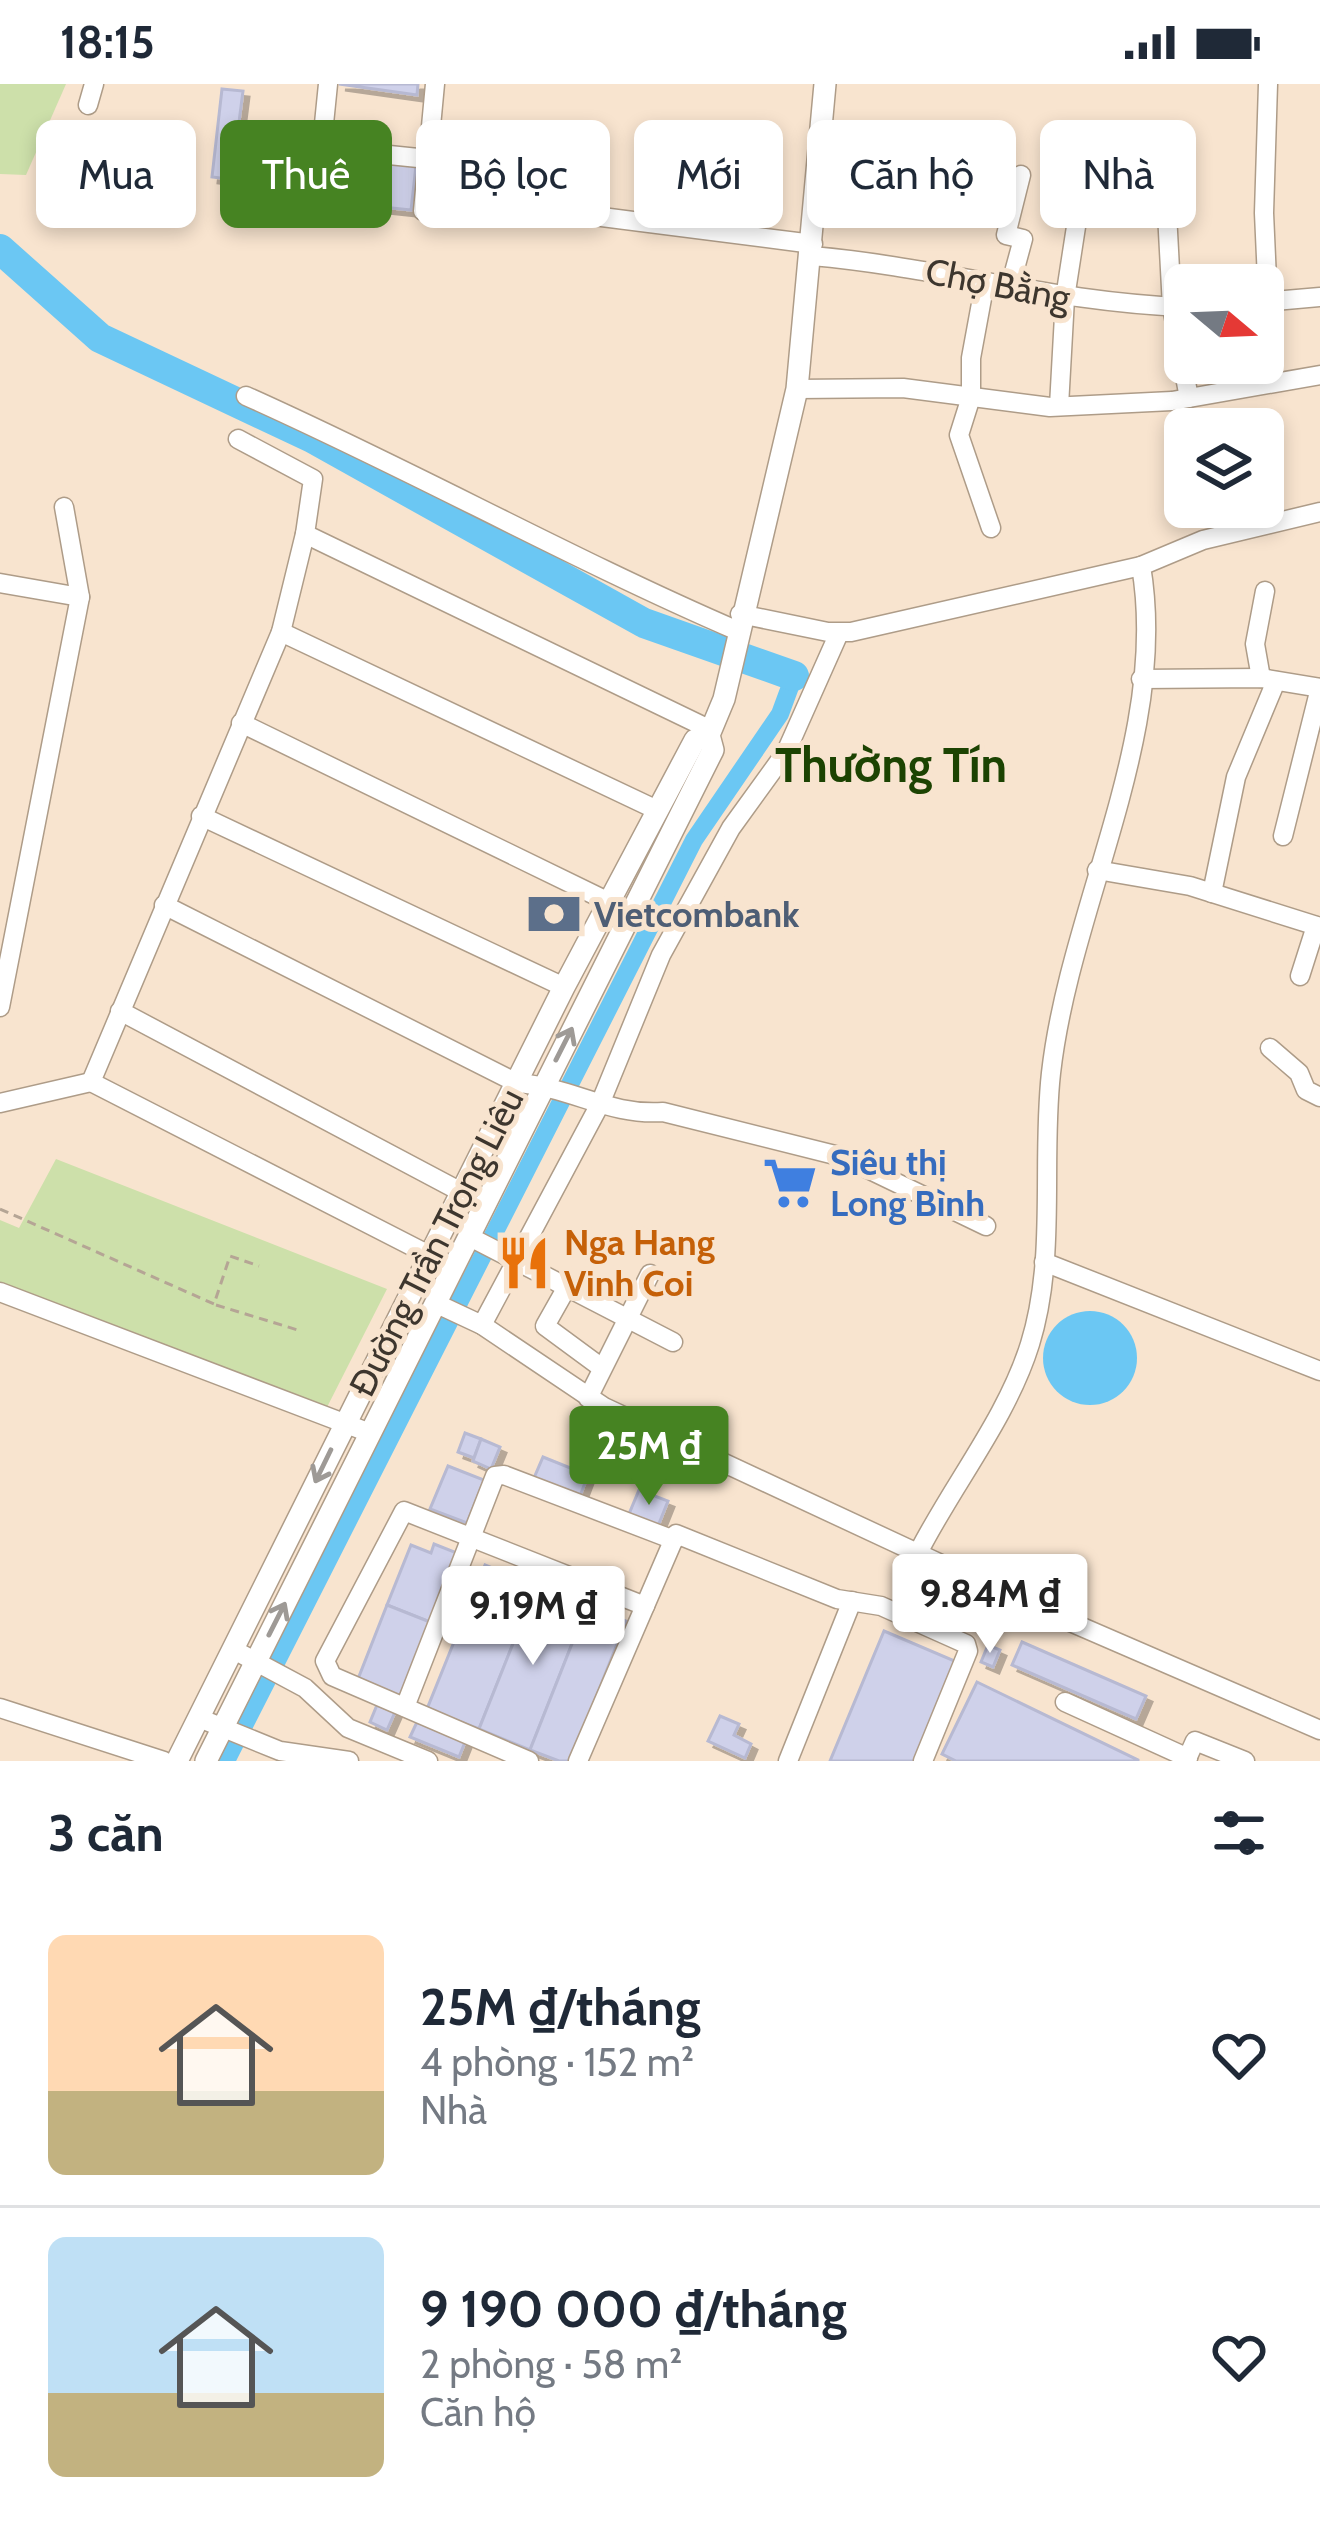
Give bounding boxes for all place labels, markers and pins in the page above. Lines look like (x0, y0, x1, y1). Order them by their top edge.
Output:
bank icon: Vietcombank (525, 885, 583, 943)
place label: Vietcombank (594, 892, 800, 936)
place label: Siêu thị Long Bình (830, 1140, 985, 1225)
supermarket icon: Siêu thị Long Bình (761, 1154, 819, 1212)
place label: Nga Hang Vinh Coi (564, 1220, 715, 1305)
restaurant icon: Nga Hang Vinh Coi (495, 1234, 553, 1292)
pin: 25M ₫ (565, 1406, 733, 1508)
pin: 9.84M ₫ (879, 1554, 1101, 1656)
pin: 9.19M ₫ (422, 1566, 644, 1668)

